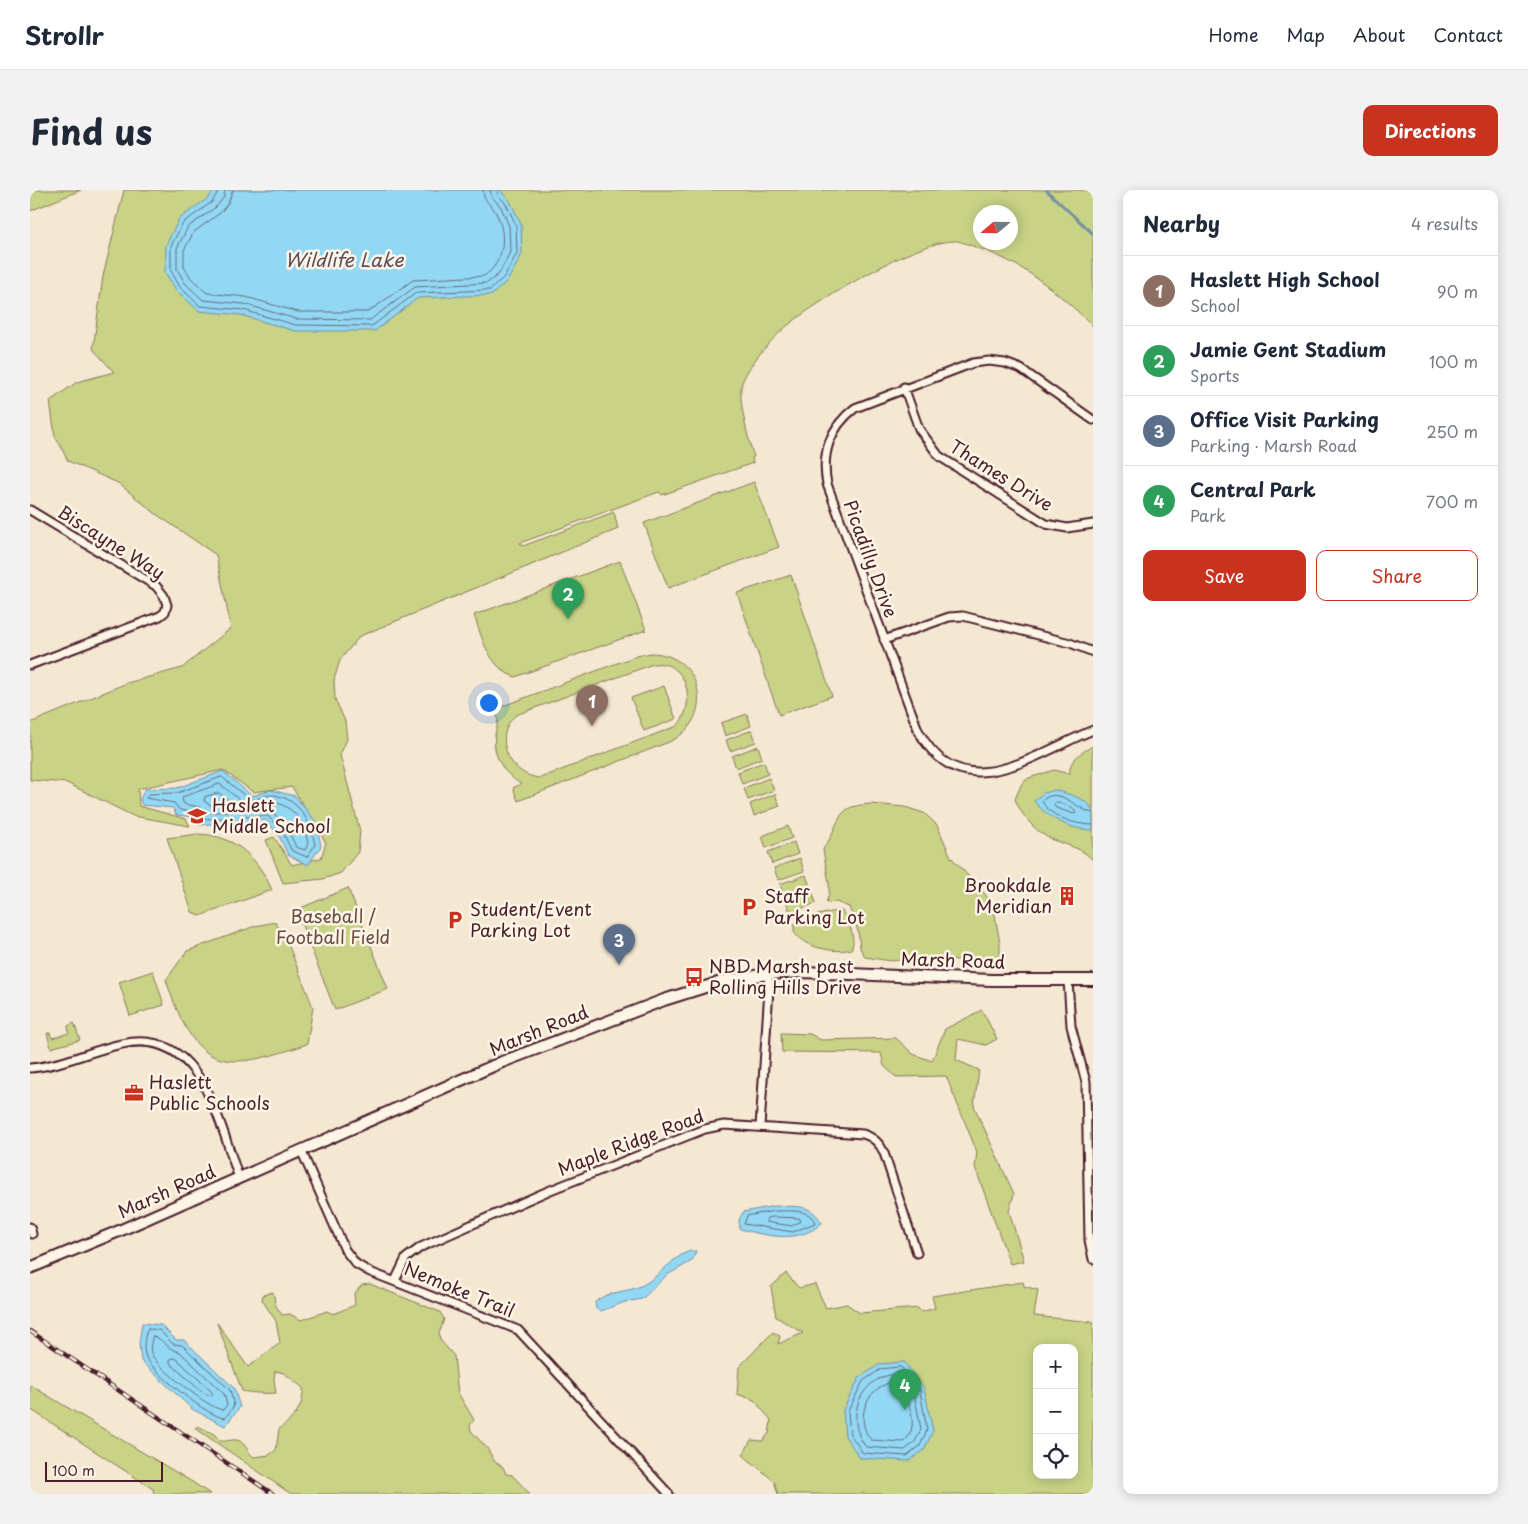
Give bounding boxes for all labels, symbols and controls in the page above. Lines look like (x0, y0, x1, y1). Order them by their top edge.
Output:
text: Strollr (25, 17, 104, 53)
text: Home (1208, 21, 1258, 48)
text: Map (1286, 21, 1325, 48)
text: About (1353, 21, 1405, 48)
text: Contact (1433, 21, 1503, 48)
text: Find us (30, 104, 152, 157)
button: Directions (1363, 105, 1498, 156)
north arrow (973, 205, 1018, 250)
text: Nearby (1143, 207, 1220, 239)
text: 4 results (1411, 211, 1478, 235)
water label: Wildlife Lake (285, 245, 404, 273)
text: Haslett High School (1190, 265, 1379, 293)
text: 1 (1155, 279, 1163, 303)
text: 90 m (1437, 279, 1478, 303)
text: School (1190, 293, 1240, 317)
text: Jamie Gent Stadium (1190, 335, 1386, 363)
text: 2 (1153, 349, 1165, 373)
text: 100 m (1429, 349, 1478, 373)
text: Sports (1190, 363, 1239, 387)
text: Office Visit Parking (1190, 405, 1379, 433)
text: 3 (1154, 419, 1164, 443)
text: 250 m (1427, 419, 1478, 443)
street label: Thames Drive (945, 432, 1059, 517)
text: Parking · Marsh Road (1190, 433, 1357, 457)
text: Central Park (1190, 475, 1316, 503)
text: 4 (1154, 489, 1164, 513)
text: 700 m (1426, 489, 1478, 513)
street label: Picadilly Drive (838, 496, 905, 621)
street label: Biscayne Way (53, 498, 171, 585)
text: Park (1190, 503, 1226, 527)
button: Save (1143, 550, 1306, 601)
button: Share (1316, 550, 1478, 601)
pin: 2 (552, 578, 584, 619)
pin: 1 (576, 685, 608, 726)
your location (476, 690, 502, 716)
place label: Haslett Middle School (212, 791, 331, 839)
school or university icon: Haslett Middle School (186, 805, 208, 827)
place label: Brookdale Meridian (964, 871, 1052, 919)
place label: Staff Parking Lot (764, 882, 865, 930)
building icon: Brookdale Meridian (1056, 885, 1078, 907)
place label: Student/Event Parking Lot (470, 895, 592, 943)
parking icon: Staff Parking Lot (738, 896, 760, 918)
park label: Baseball / Football Field (276, 902, 390, 950)
parking icon: Student/Event Parking Lot (444, 909, 466, 931)
pin: 3 (603, 924, 635, 965)
street label: Marsh Road (900, 944, 1006, 975)
place label: NBD Marsh past Rolling Hills Drive (709, 952, 861, 1000)
bus stop icon: NBD Marsh past Rolling Hills Drive (683, 966, 705, 988)
street label: Marsh Road (485, 997, 592, 1062)
place label: Haslett Public Schools (149, 1068, 270, 1116)
office icon: Haslett Public Schools (123, 1082, 145, 1104)
street label: Maple Ridge Road (553, 1101, 707, 1182)
street label: Marsh Road (113, 1157, 220, 1224)
street label: Nemoke Trail (400, 1254, 519, 1323)
map controls (1033, 1344, 1078, 1479)
button: + (1033, 1344, 1078, 1389)
pin: 4 (889, 1369, 921, 1410)
button: − (1033, 1389, 1078, 1434)
button: locate (1033, 1434, 1078, 1479)
scale bar (45, 1459, 162, 1482)
text: 100 m (52, 1460, 95, 1481)

